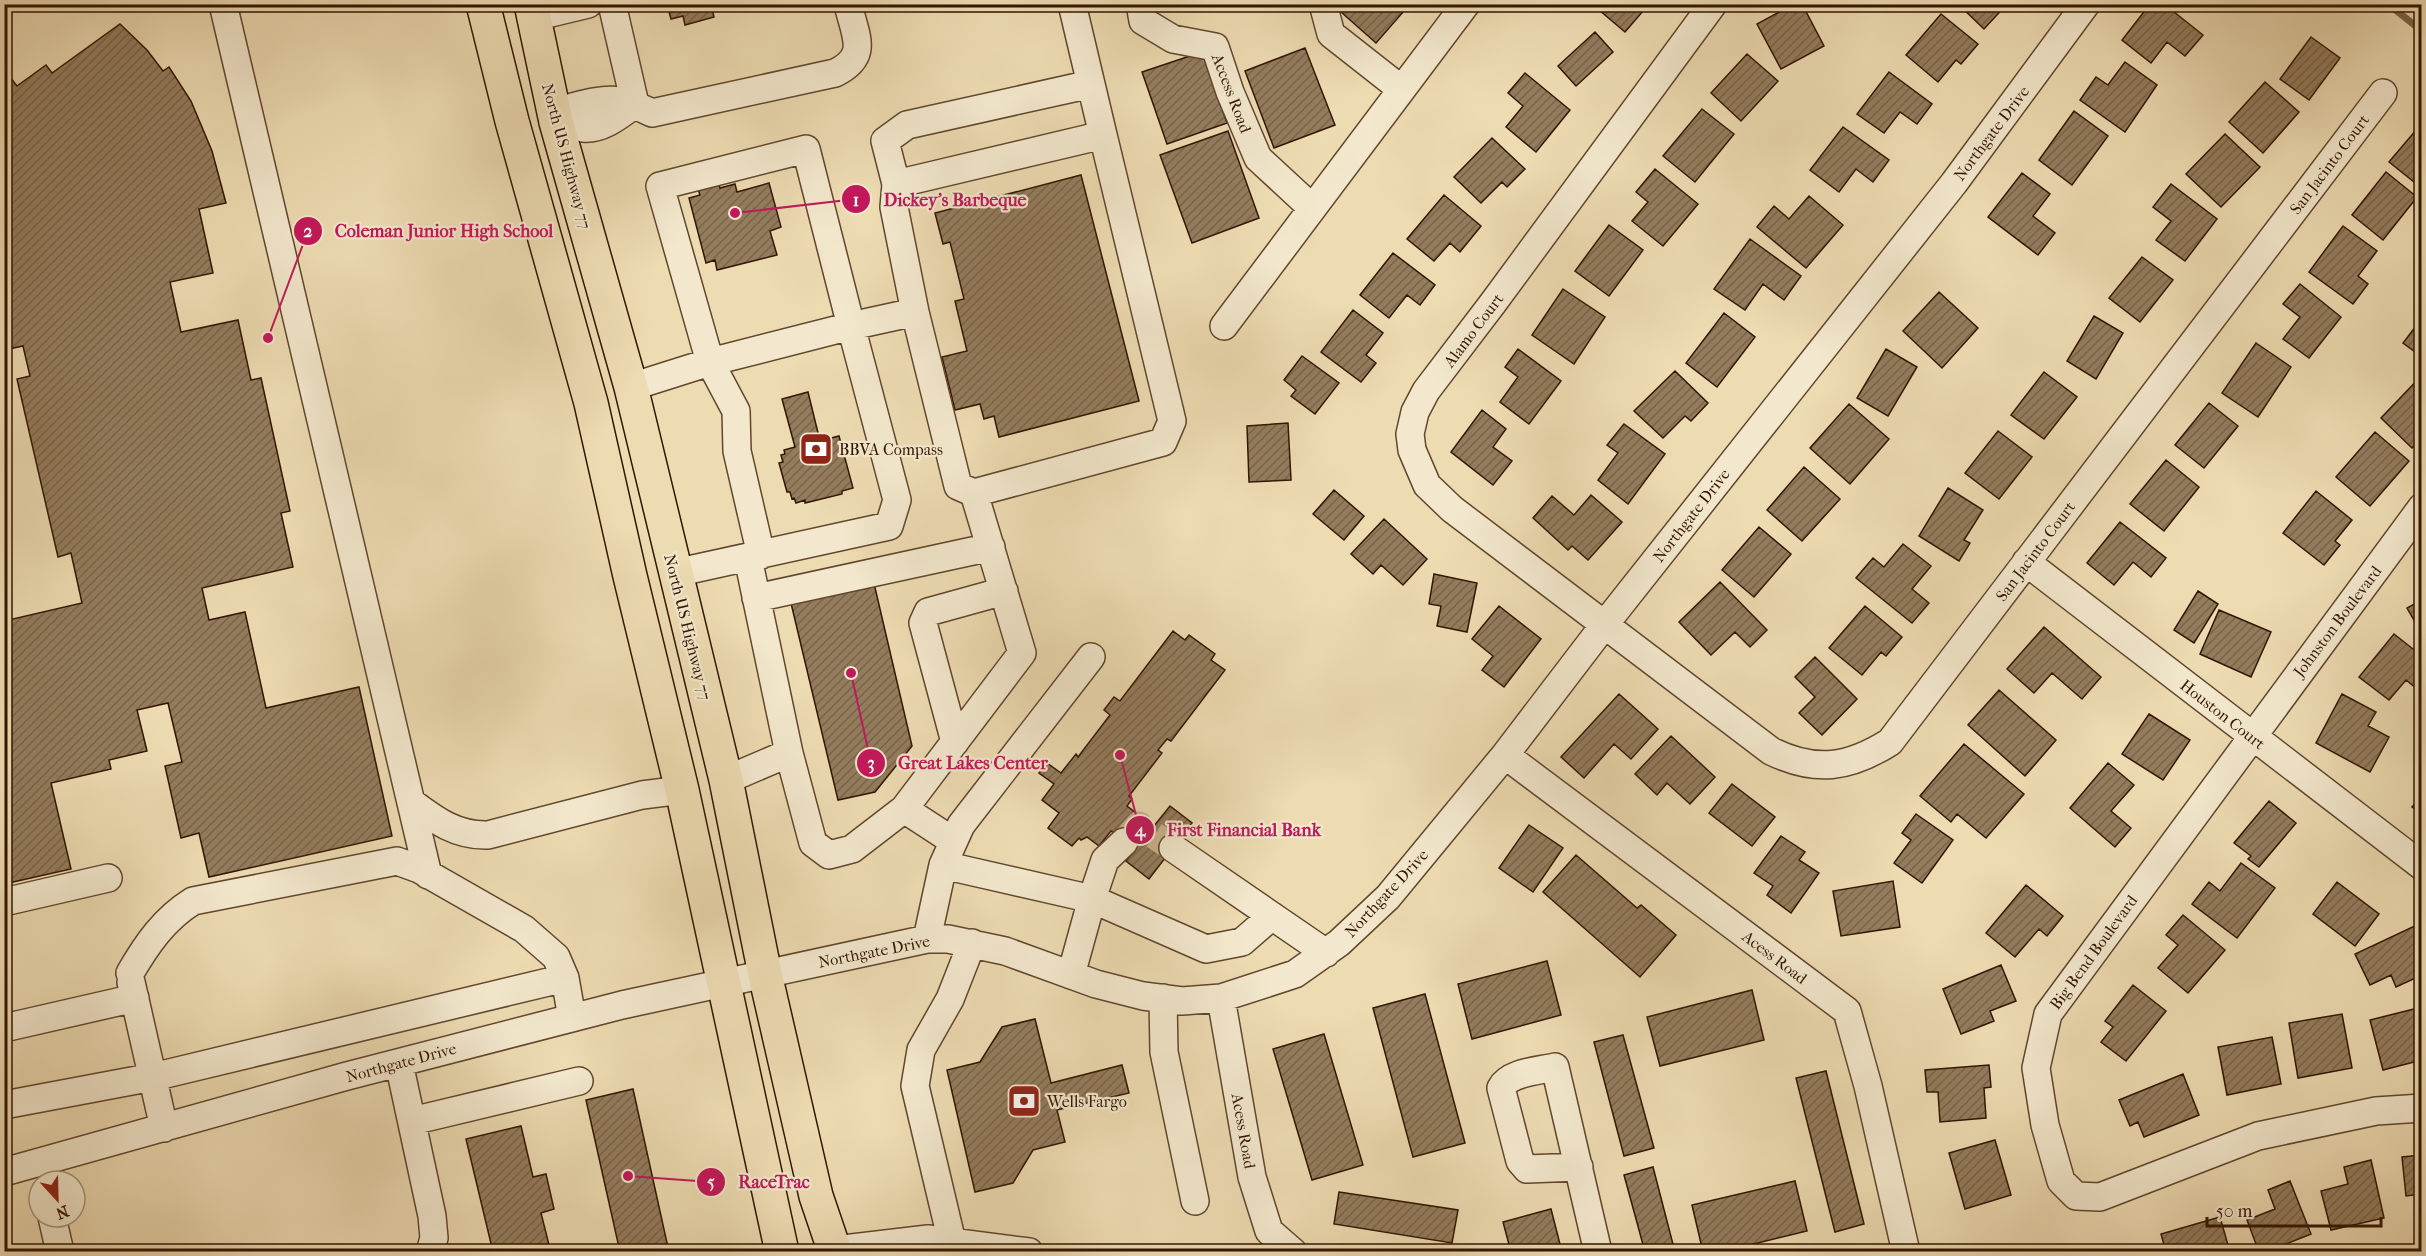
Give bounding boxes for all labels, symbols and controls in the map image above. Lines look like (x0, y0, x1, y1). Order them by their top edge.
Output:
street label: Access Road (1207, 50, 1255, 136)
street label: North US Highway 77 (538, 81, 595, 231)
street label: Northgate Drive (1950, 82, 2033, 184)
street label: San Jacinto Court (2286, 110, 2373, 218)
callout: Dickey's Barbeque (841, 181, 1039, 217)
text: 1 (853, 190, 859, 211)
text: Dickey's Barbeque (883, 190, 1027, 211)
callout: Coleman Junior High School (293, 213, 565, 249)
text: 2 (303, 221, 313, 242)
text: Coleman Junior High School (335, 221, 554, 242)
street label: Alamo Court (1439, 289, 1507, 372)
bank icon: BBVA Compass (798, 431, 834, 467)
place label: BBVA Compass (839, 440, 943, 459)
street label: Northgate Drive (1649, 465, 1734, 566)
street label: San Jacinto Court (1992, 497, 2079, 605)
street label: North US Highway 77 (660, 552, 715, 702)
street label: Johnston Boulevard (2288, 562, 2386, 682)
street label: Houston Court (2177, 675, 2269, 754)
callout: Great Lakes Center (856, 745, 1060, 781)
text: 3 (867, 753, 875, 774)
text: Great Lakes Center (898, 753, 1048, 774)
callout: First Financial Bank (1125, 812, 1333, 848)
text: 4 (1134, 820, 1147, 841)
text: First Financial Bank (1166, 820, 1322, 841)
street label: Northgate Drive (1341, 845, 1432, 941)
street label: Big Bend Boulevard (2046, 891, 2141, 1013)
street label: Acess Road (1738, 926, 1811, 988)
street label: Northgate Drive (817, 931, 932, 972)
street label: Northgate Drive (344, 1039, 458, 1086)
bank icon: Wells Fargo (1006, 1083, 1042, 1119)
street label: Acess Road (1227, 1091, 1260, 1171)
place label: Wells Fargo (1046, 1092, 1127, 1111)
callout: RaceTrac (696, 1164, 822, 1200)
north arrow (27, 1169, 87, 1229)
text: 5 (707, 1172, 715, 1193)
text: RaceTrac (738, 1172, 810, 1193)
scale bar (2207, 1190, 2381, 1228)
text: N (52, 1201, 72, 1224)
text: 50 m (2216, 1201, 2253, 1222)

